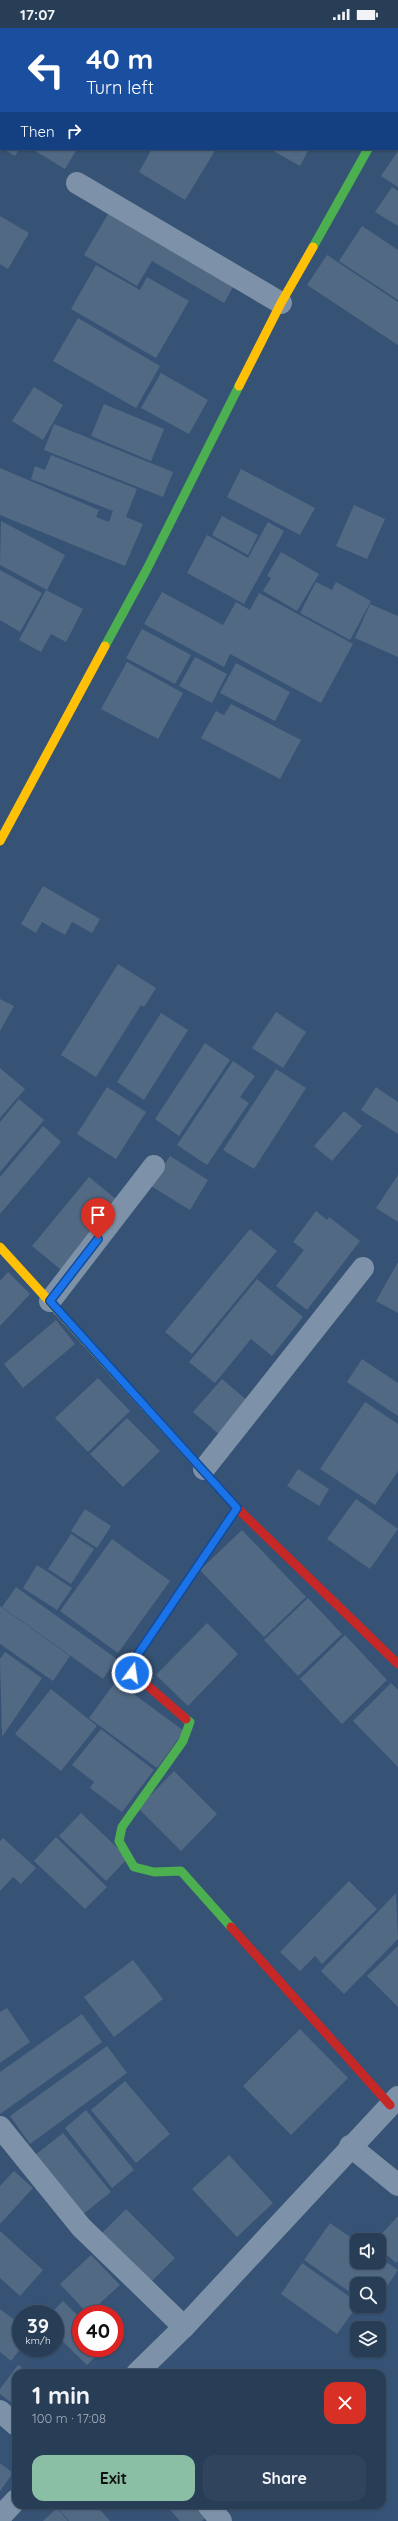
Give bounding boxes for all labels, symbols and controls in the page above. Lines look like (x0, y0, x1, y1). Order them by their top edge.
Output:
text: 17:07 (20, 5, 55, 24)
text: 40 m (86, 41, 153, 76)
icon: left (20, 44, 72, 96)
text: Turn left (86, 76, 154, 99)
icon: right (63, 120, 85, 142)
text: Then (20, 122, 55, 141)
pin (81, 1198, 115, 1239)
icon: arrive (87, 1204, 109, 1226)
position arrow (111, 1652, 153, 1694)
map controls (350, 2233, 386, 2357)
button: sound (350, 2233, 386, 2269)
button: search (350, 2277, 386, 2313)
speed limit sign: 40 (72, 2305, 124, 2357)
text: 39 (27, 2313, 49, 2338)
button: layers (350, 2321, 386, 2357)
text: km/h (25, 2334, 51, 2347)
text: 1 min (32, 2380, 90, 2410)
button: close (324, 2382, 366, 2424)
text: 100 m · 17:08 (32, 2410, 106, 2426)
button: Exit (32, 2455, 195, 2501)
button: Share (203, 2455, 366, 2501)

